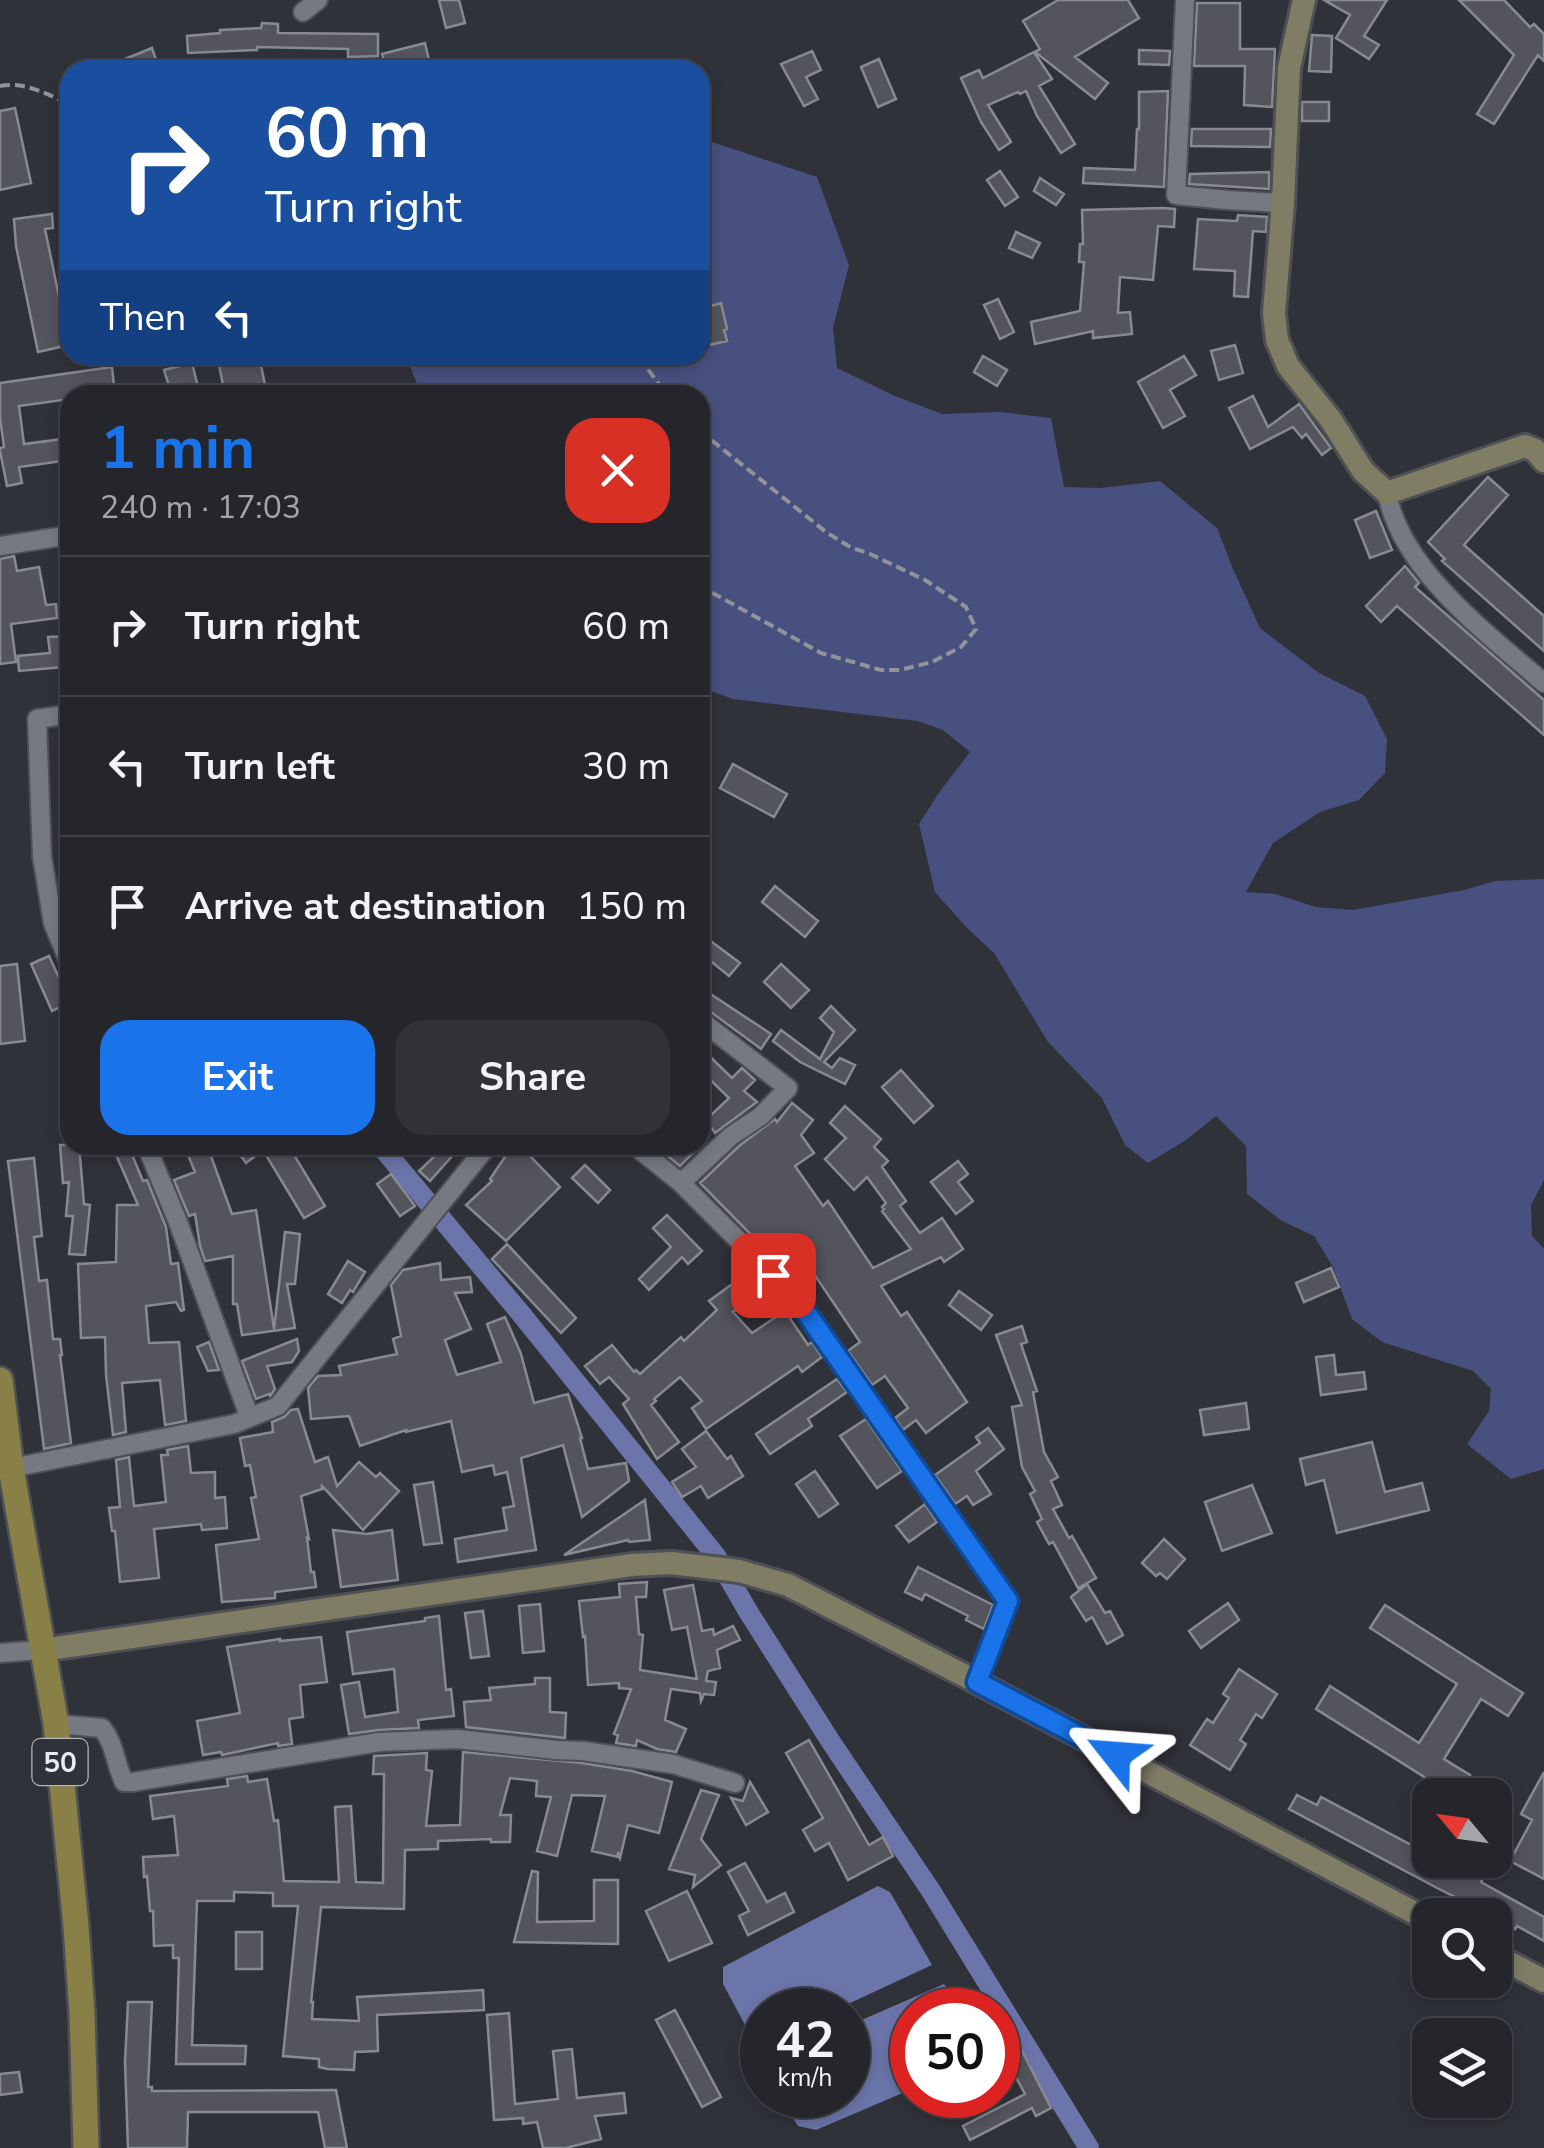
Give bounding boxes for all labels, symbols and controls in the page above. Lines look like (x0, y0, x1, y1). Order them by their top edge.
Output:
text: 60 m (265, 86, 429, 182)
icon: right (100, 100, 230, 230)
text: Turn right (265, 177, 462, 238)
icon: left (206, 290, 261, 345)
text: Then (100, 292, 186, 343)
text: 1 min (100, 407, 255, 489)
button: close (565, 418, 670, 523)
text: 240 m · 17:03 (100, 486, 301, 529)
icon: right (100, 599, 155, 654)
text: Turn right (185, 601, 360, 652)
text: 60 m (582, 601, 670, 652)
icon: left (100, 739, 155, 794)
text: Turn left (185, 741, 335, 792)
text: 30 m (582, 741, 670, 792)
icon: arrive (100, 879, 155, 934)
text: Arrive at destination (185, 881, 546, 932)
text: 150 m (576, 881, 687, 932)
button: Exit (100, 1020, 375, 1135)
button: Share (395, 1020, 670, 1135)
pin (731, 1233, 816, 1318)
icon: arrive (746, 1248, 801, 1303)
position arrow (1064, 1703, 1168, 1807)
road number: 50 (32, 1739, 88, 1785)
north arrow (1412, 1778, 1512, 1878)
map controls (1412, 1778, 1512, 2118)
button: search (1412, 1898, 1512, 1998)
speed limit sign: 50 (890, 1988, 1020, 2118)
text: 42 (775, 2006, 835, 2075)
button: layers (1412, 2018, 1512, 2118)
text: km/h (777, 2061, 833, 2095)

